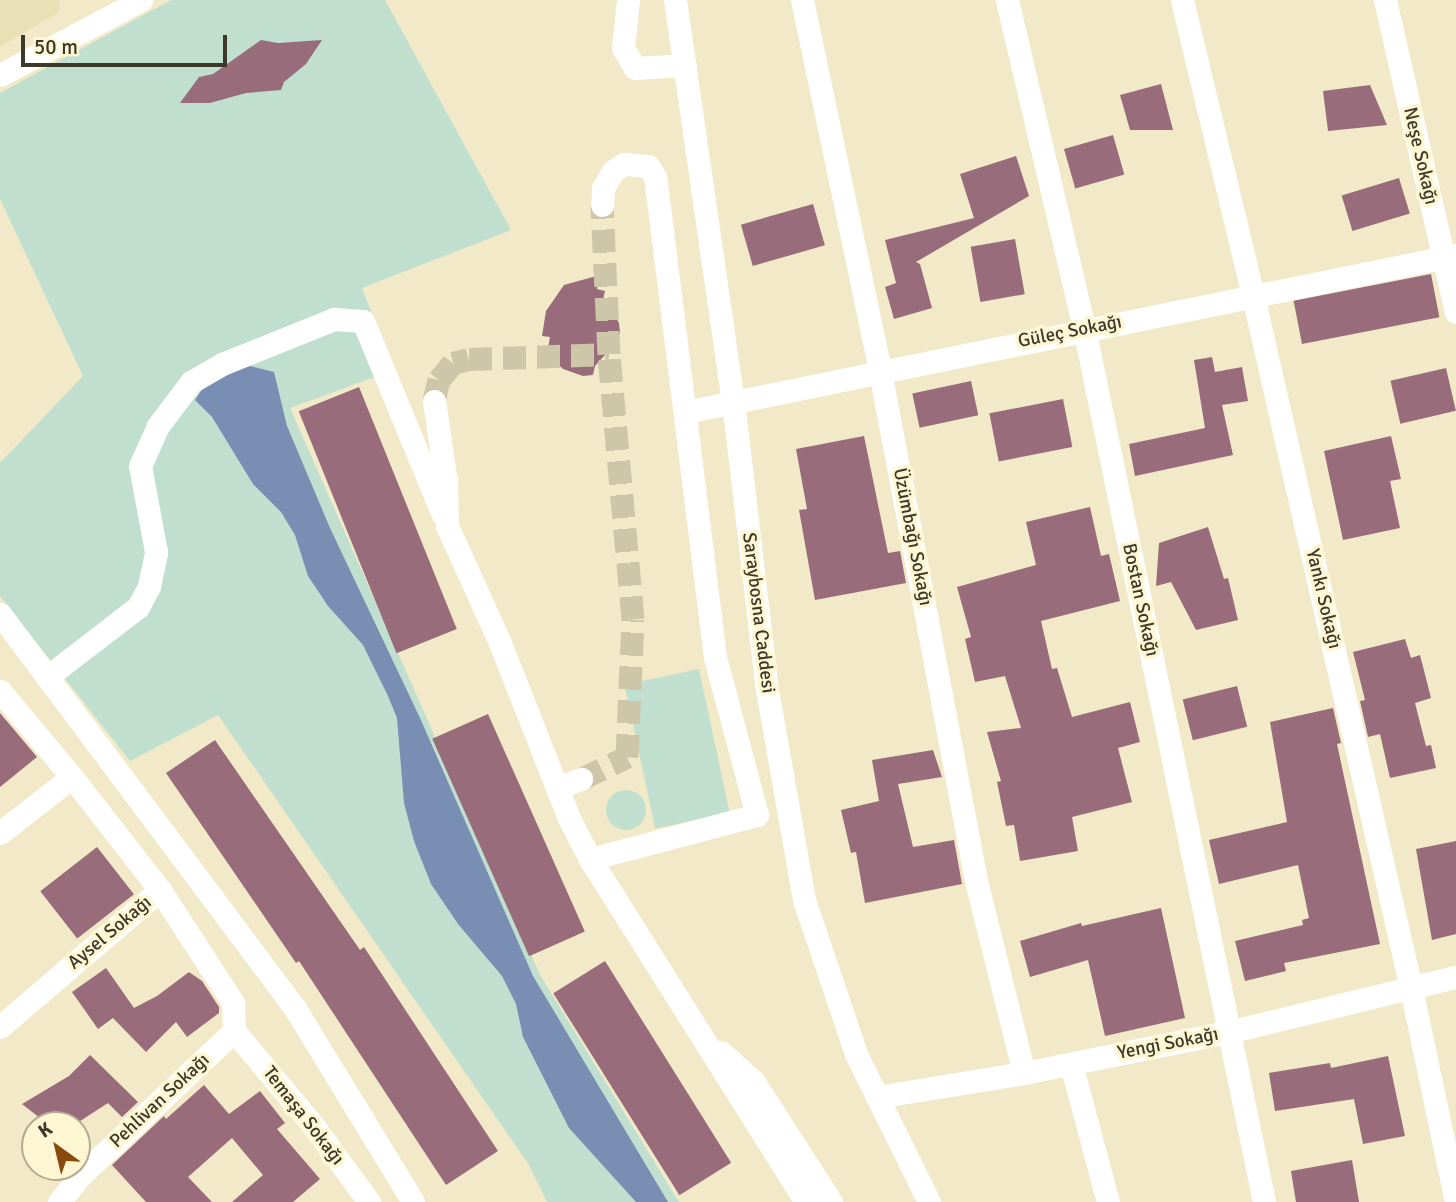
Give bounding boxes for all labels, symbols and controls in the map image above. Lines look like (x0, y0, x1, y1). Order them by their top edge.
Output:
scale bar (24, 21, 231, 65)
text: 50 m (34, 34, 78, 60)
street label: Neşe Sokağı (1398, 105, 1442, 207)
street label: Güleç Sokağı (1016, 311, 1124, 353)
street label: Üzümbağı Sokağı (887, 466, 937, 608)
street label: Saraybosna Caddesi (737, 531, 779, 695)
street label: Bostan Sokağı (1117, 541, 1163, 659)
street label: Yankı Sokağı (1300, 547, 1346, 651)
street label: Aysel Sokağı (63, 891, 157, 975)
street label: Yengi Sokağı (1116, 1023, 1220, 1065)
street label: Pehlivan Sokağı (105, 1049, 215, 1153)
street label: Temaşa Sokağı (257, 1062, 349, 1170)
north arrow (21, 1111, 91, 1181)
text: K (34, 1117, 57, 1143)

